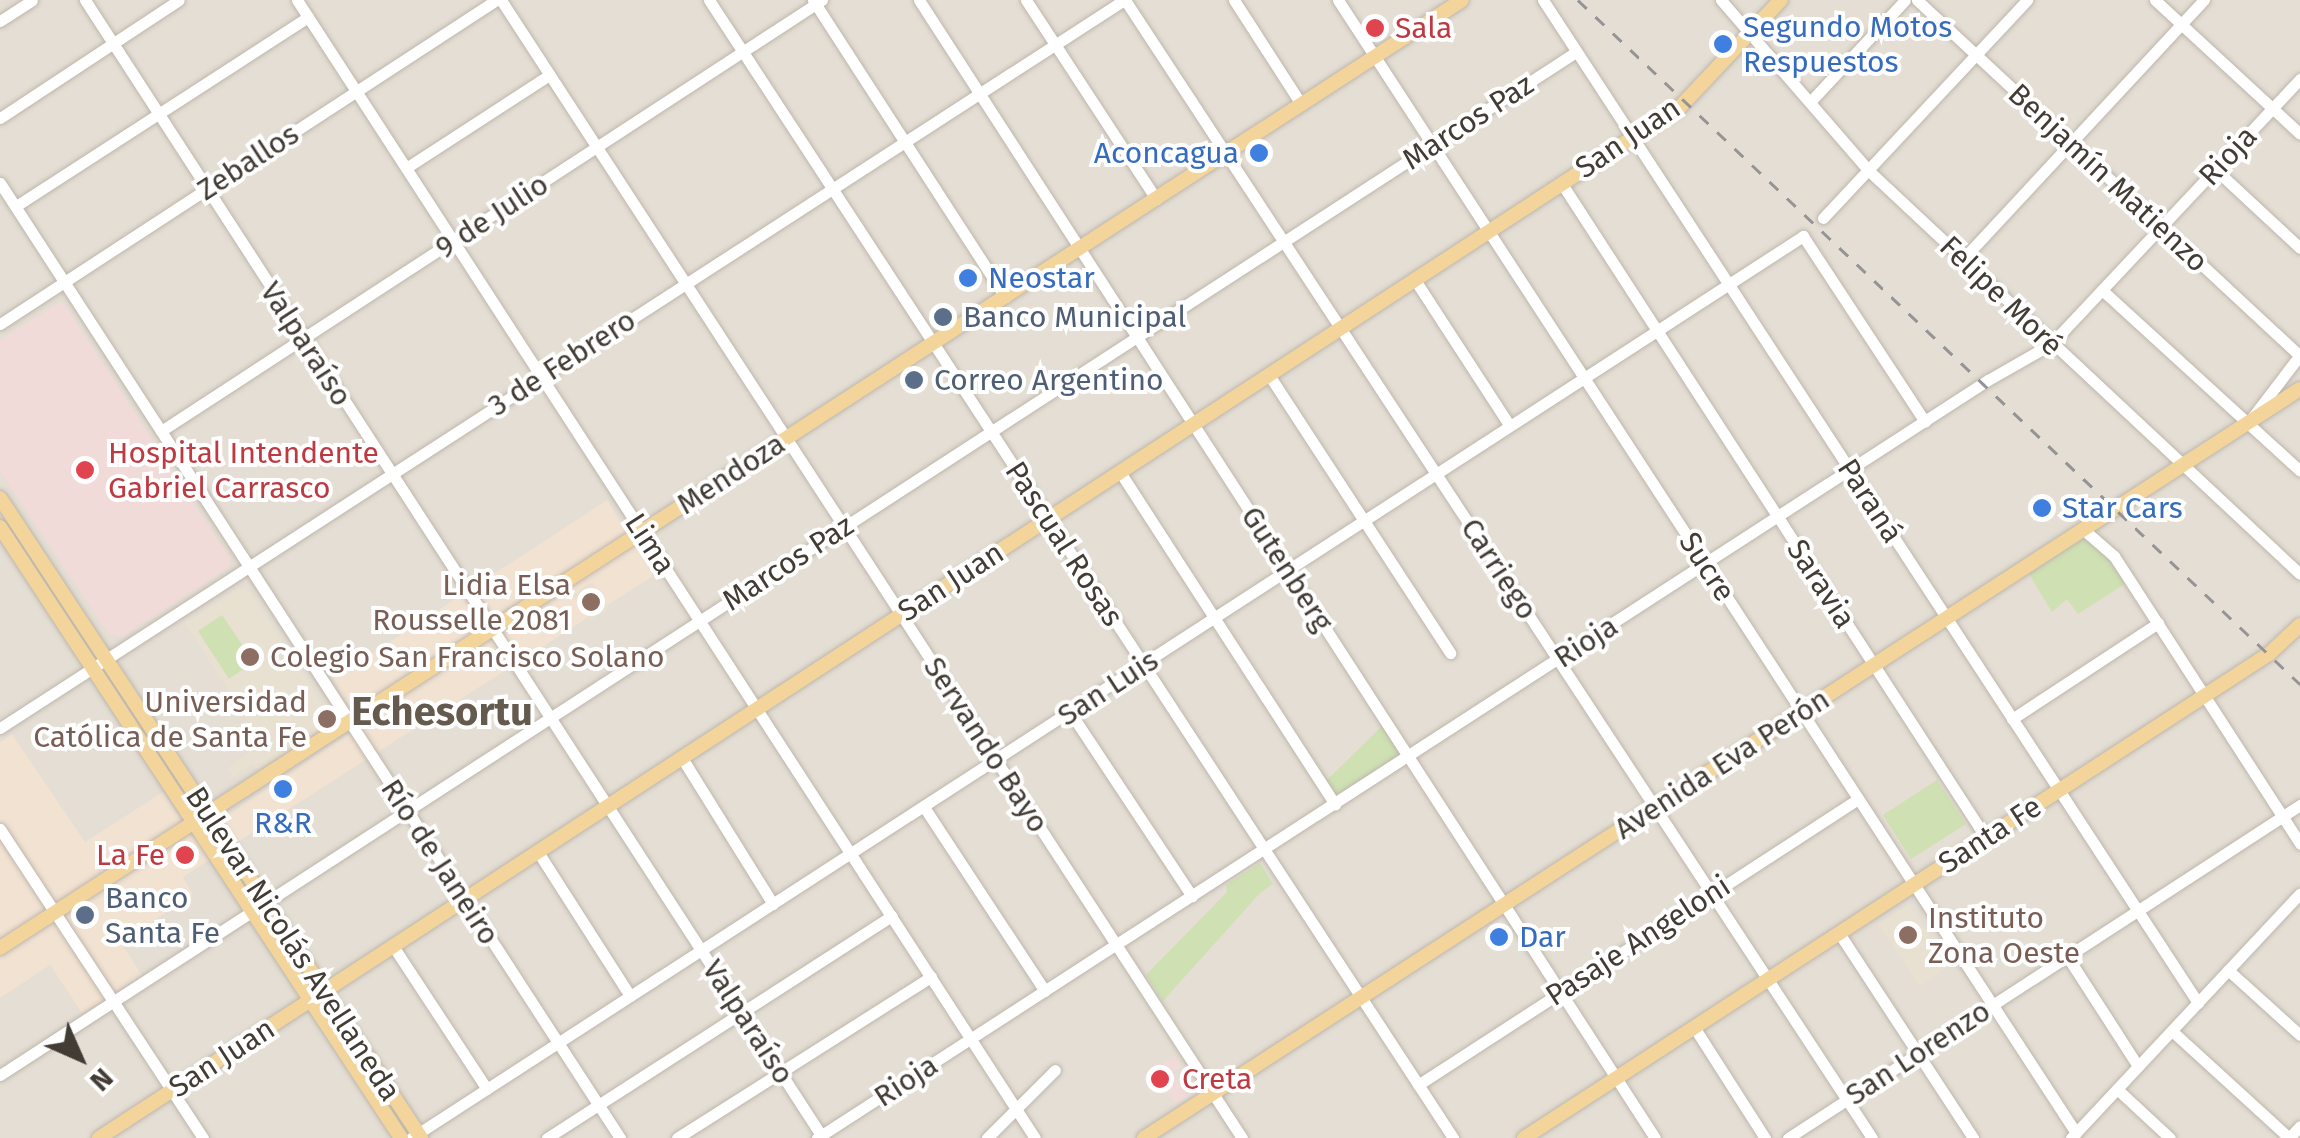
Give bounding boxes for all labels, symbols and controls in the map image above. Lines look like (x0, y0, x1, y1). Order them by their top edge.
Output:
place label: Segundo Motos Respuestos (1743, 9, 1952, 80)
place label: Sala (1395, 10, 1452, 46)
marker: Sala (1364, 17, 1386, 39)
marker: Segundo Motos Respuestos (1712, 33, 1734, 55)
street label: Marcos Paz (1396, 66, 1540, 178)
street label: Benjamín Matienzo (2001, 76, 2215, 280)
street label: San Juan (1569, 90, 1687, 186)
street label: Zeballos (190, 116, 306, 208)
street label: Rioja (2191, 119, 2265, 193)
place label: Aconcagua (1094, 135, 1239, 171)
marker: Aconcagua (1248, 142, 1270, 164)
street label: 9 de Julio (429, 166, 555, 266)
street label: Felipe Moré (1932, 228, 2070, 364)
place label: Neostar (988, 260, 1095, 296)
marker: Neostar (957, 267, 979, 289)
street label: Valparaíso (253, 275, 359, 413)
place label: Banco Municipal (963, 299, 1186, 335)
street label: 3 de Febrero (482, 302, 642, 424)
marker: Banco Municipal (932, 306, 954, 328)
place label: Correo Argentino (934, 362, 1164, 398)
marker: Correo Argentino (903, 369, 925, 391)
street label: Mendoza (670, 426, 792, 522)
place label: Hospital Intendente Gabriel Carrasco (108, 435, 379, 506)
street label: Paraná (1830, 452, 1910, 550)
street label: Pascual Rosas (997, 455, 1131, 633)
marker: Hospital Intendente Gabriel Carrasco (72, 457, 98, 483)
place label: Star Cars (2062, 490, 2183, 526)
marker: Star Cars (2031, 497, 2053, 519)
street label: Gutenberg (1233, 500, 1341, 638)
street label: Lima (617, 507, 683, 581)
street label: Marcos Paz (716, 507, 860, 619)
street label: Carriego (1453, 512, 1545, 626)
street label: Sucre (1671, 526, 1743, 608)
street label: Saravia (1779, 533, 1863, 635)
street label: San Juan (891, 535, 1011, 629)
place label: Lidia Elsa Rousselle 2081 (372, 567, 571, 638)
marker: Lidia Elsa Rousselle 2081 (580, 591, 602, 613)
street label: Rioja (1547, 608, 1625, 676)
place label: Colegio San Francisco Solano (270, 639, 664, 675)
street label: San Luis (1051, 642, 1165, 734)
marker: Colegio San Francisco Solano (239, 646, 261, 668)
street label: Servando Bayo (916, 650, 1056, 840)
street label: Avenida Eva Perón (1608, 681, 1836, 847)
place label: Universidad Católica de Santa Fe (33, 684, 307, 754)
district label: Echesortu (351, 688, 533, 736)
marker: Universidad Católica de Santa Fe (316, 708, 338, 730)
street label: Río de Janeiro (373, 772, 507, 952)
marker: R&R (272, 778, 294, 800)
street label: Bulevar Nicolás Avellaneda (178, 780, 408, 1108)
street label: Santa Fe (1932, 789, 2048, 881)
place label: R&R (254, 805, 312, 841)
place label: La Fe (96, 837, 165, 873)
marker: La Fe (174, 844, 196, 866)
street label: Pasaje Angeloni (1539, 868, 1737, 1014)
place label: Banco Santa Fe (105, 880, 220, 950)
place label: Instituto Zona Oeste (1928, 900, 2080, 970)
marker: Banco Santa Fe (74, 904, 96, 926)
place label: Dar (1519, 919, 1566, 955)
marker: Instituto Zona Oeste (1897, 924, 1919, 946)
marker: Dar (1488, 926, 1510, 948)
street label: Valparaíso (695, 953, 801, 1091)
street label: San Lorenzo (1839, 993, 1997, 1113)
north arrow (30, 1008, 130, 1108)
street label: San Juan (162, 1011, 282, 1105)
street label: Rioja (867, 1047, 945, 1115)
text: N (83, 1061, 120, 1098)
place label: Creta (1182, 1061, 1252, 1097)
marker: Creta (1147, 1066, 1173, 1092)

